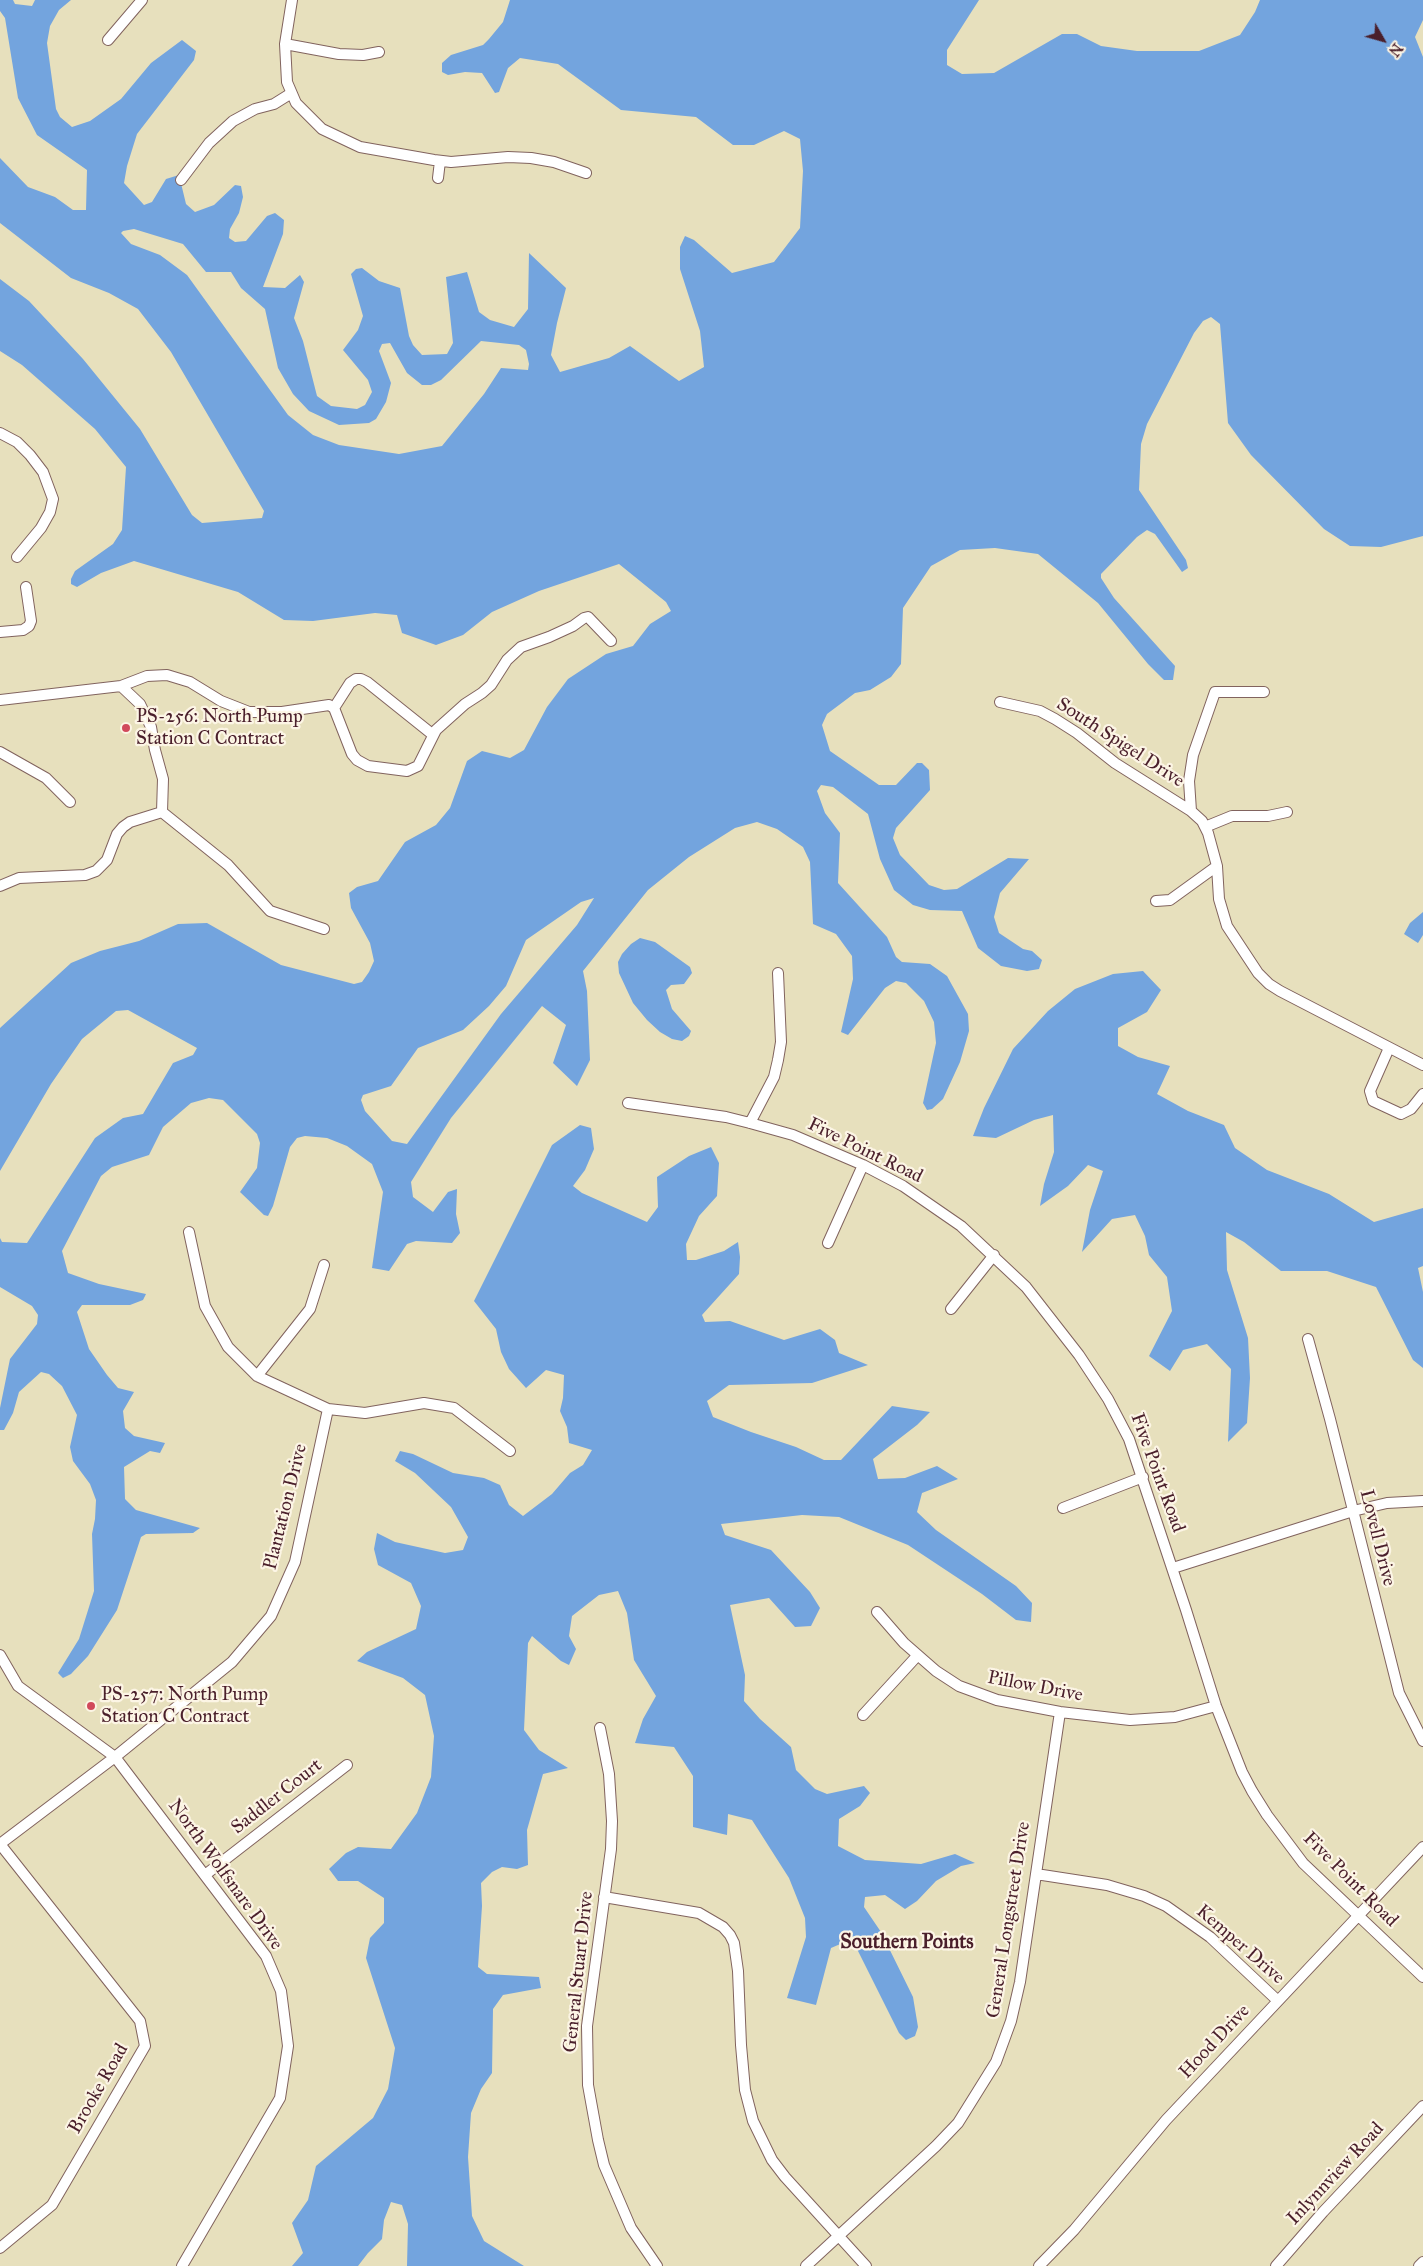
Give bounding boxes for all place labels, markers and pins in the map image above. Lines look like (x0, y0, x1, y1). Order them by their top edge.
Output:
place label: PS-256: North Pump Station C Contract (136, 706, 303, 750)
marker: PS-256: North Pump Station C Contract (120, 722, 132, 734)
place label: PS-257: North Pump Station C Contract (101, 1684, 268, 1728)
marker: PS-257: North Pump Station C Contract (85, 1700, 97, 1712)

